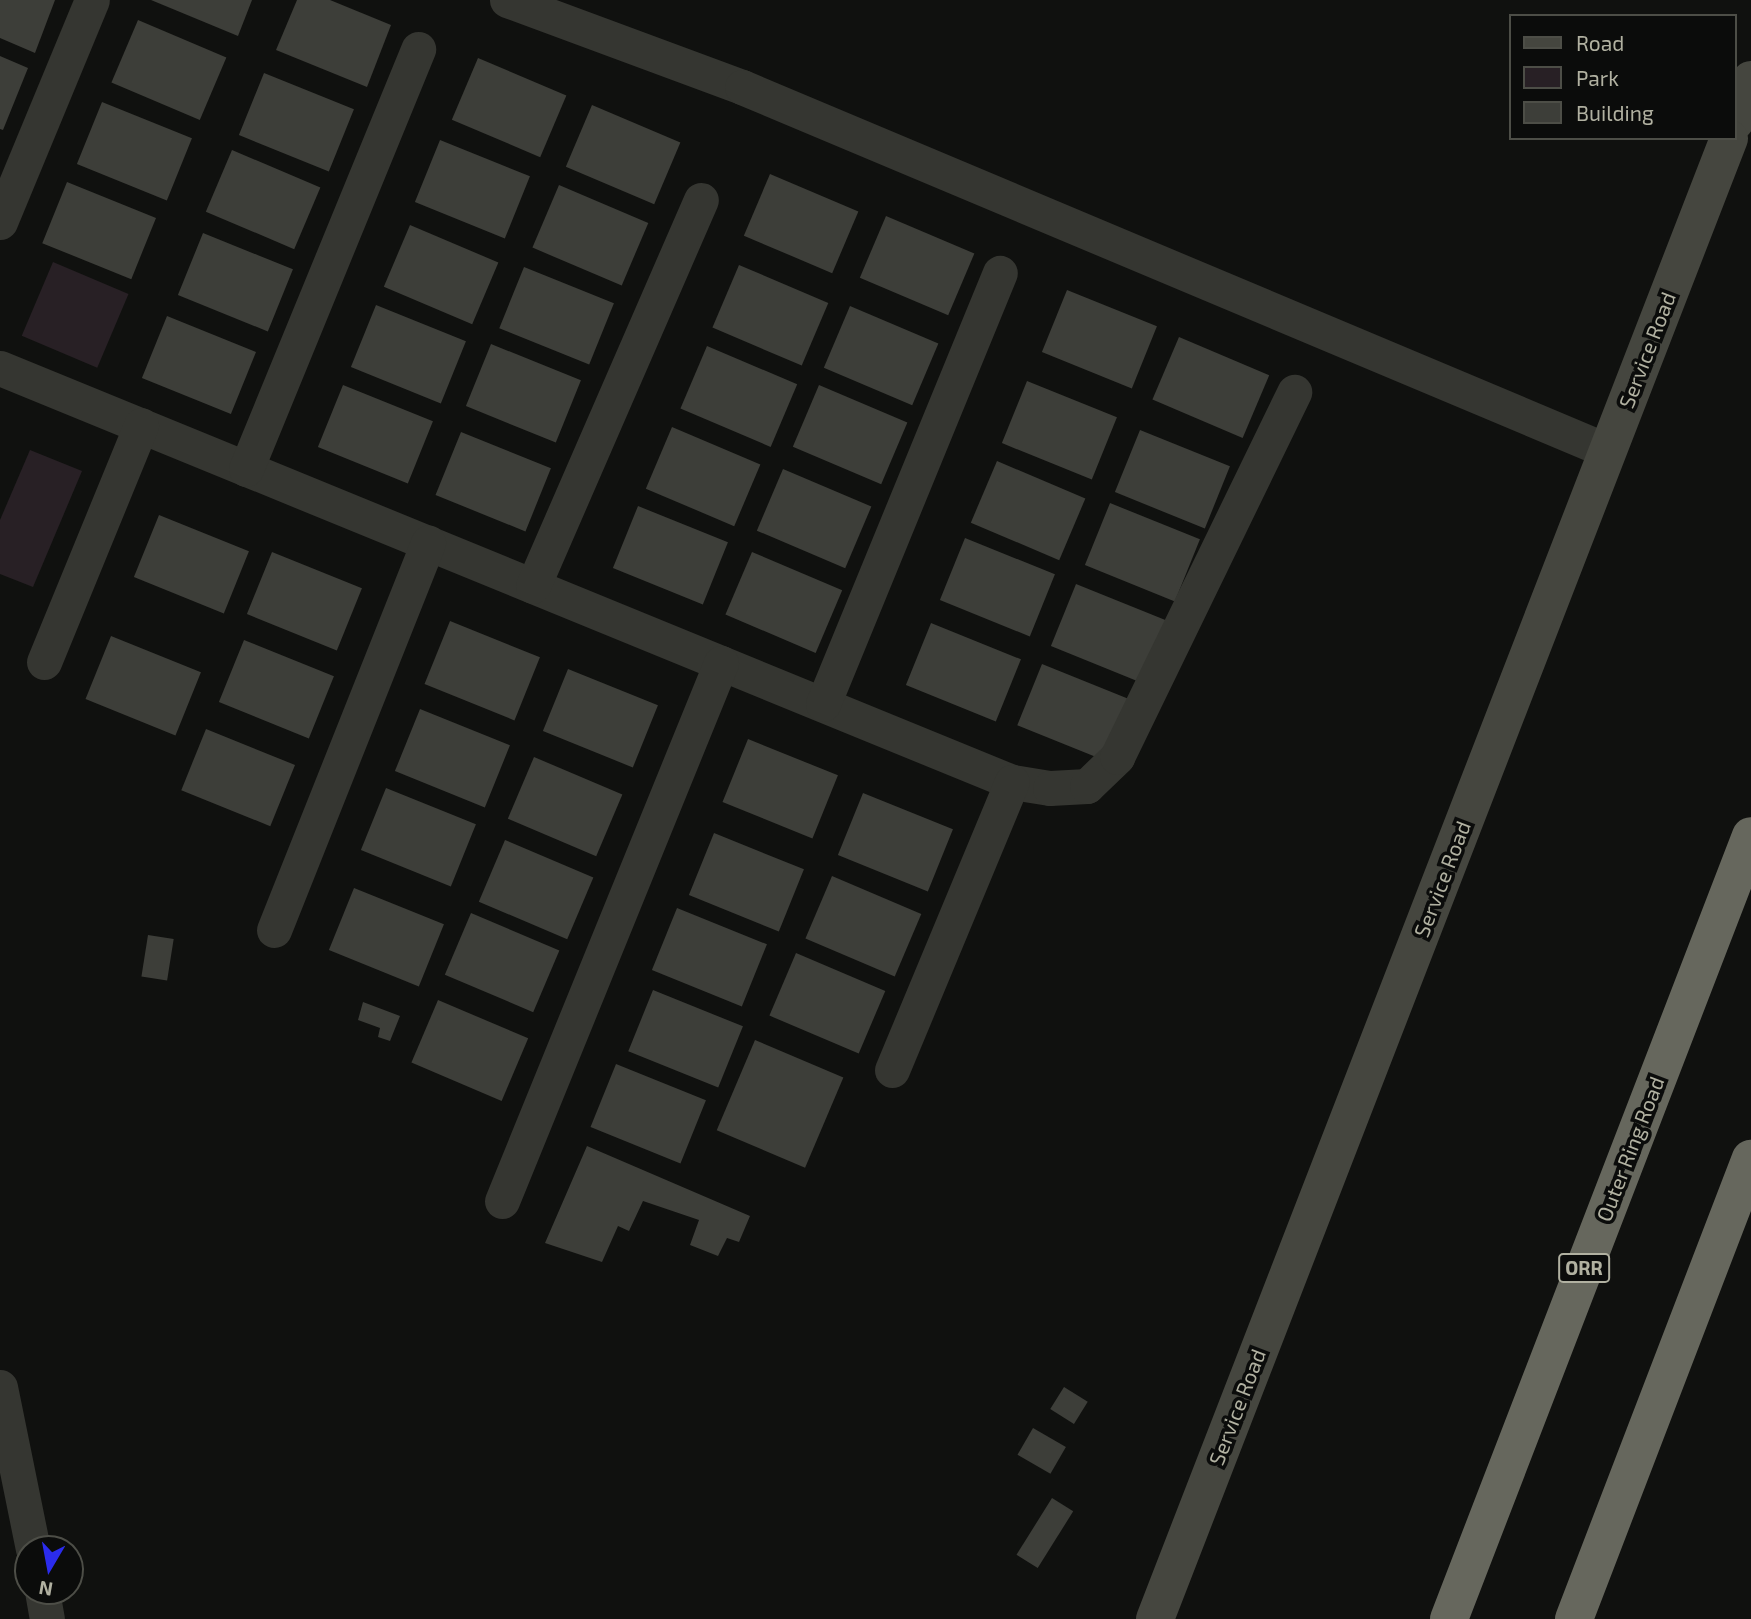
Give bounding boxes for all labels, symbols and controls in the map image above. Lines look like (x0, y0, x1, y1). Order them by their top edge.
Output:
legend (1510, 14, 1737, 140)
text: Road (1576, 30, 1624, 55)
text: Park (1576, 65, 1619, 90)
text: Building (1576, 100, 1654, 125)
street label: Service Road (1613, 288, 1681, 412)
street label: Service Road (1408, 817, 1476, 941)
street label: Outer Ring Road (1591, 1073, 1669, 1225)
road number: ORR (1558, 1252, 1610, 1284)
street label: Service Road (1203, 1345, 1271, 1469)
north arrow (14, 1535, 84, 1605)
text: N (37, 1577, 54, 1602)

